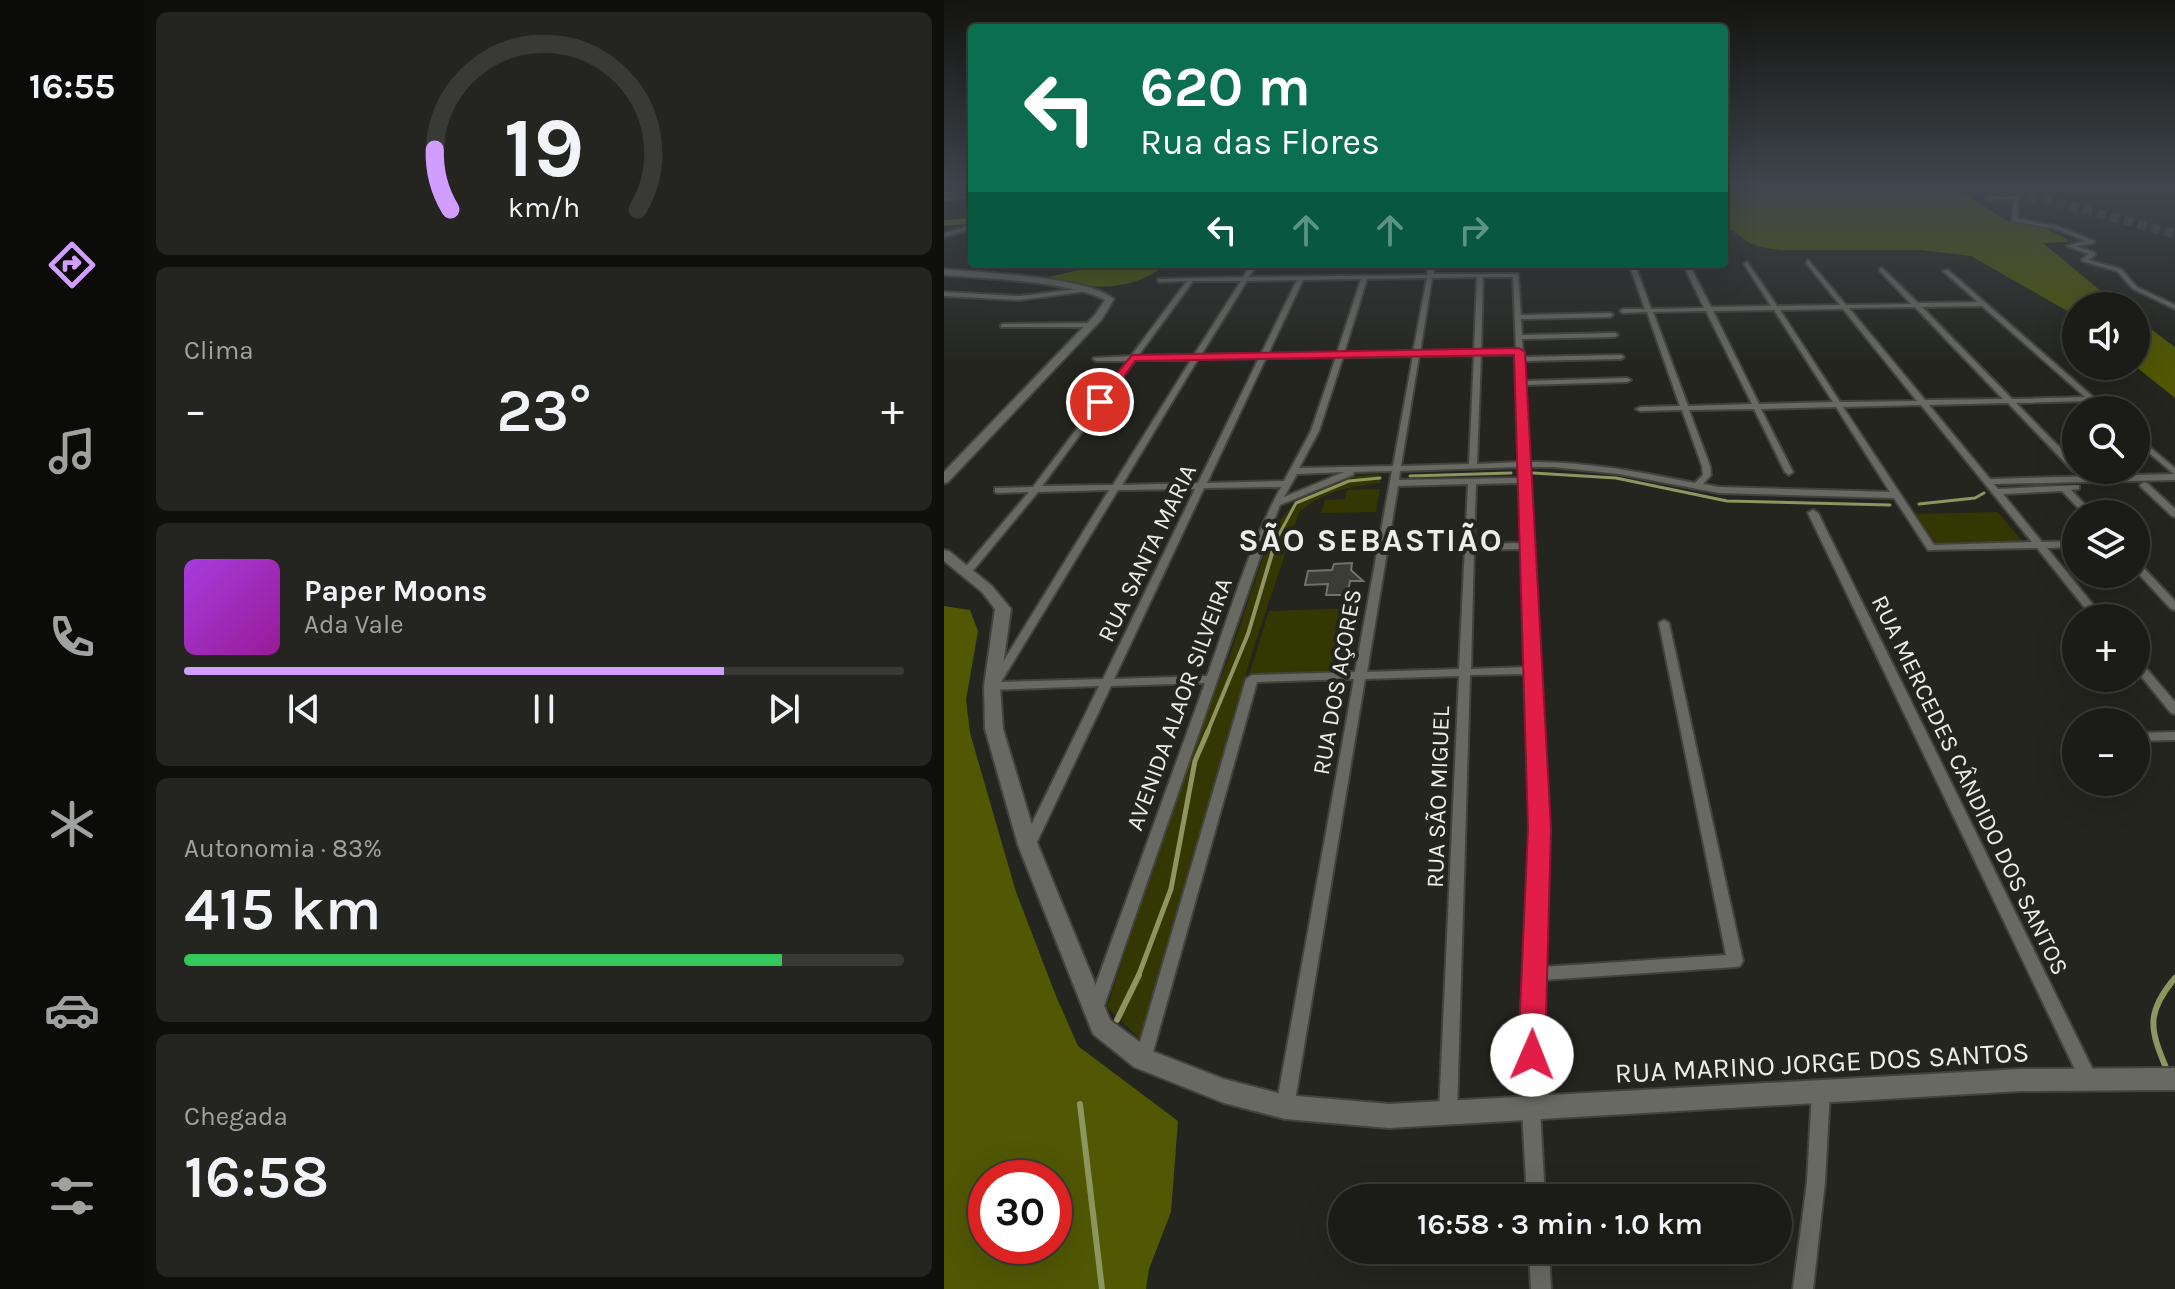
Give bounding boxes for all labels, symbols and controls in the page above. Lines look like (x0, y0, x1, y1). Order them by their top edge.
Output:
text: 620 m (1140, 54, 1311, 119)
icon: left (1008, 56, 1112, 160)
text: 16:55 (29, 65, 115, 107)
text: 19 (504, 99, 584, 196)
text: Rua das Flores (1140, 121, 1380, 163)
text: km/h (508, 191, 580, 224)
icon: left (1200, 208, 1244, 252)
icon: ahead (1284, 208, 1328, 252)
icon: ahead (1368, 208, 1412, 252)
icon: right (1452, 208, 1496, 252)
icon: directions (44, 237, 100, 293)
map controls (2062, 292, 2150, 796)
button: sound (2062, 292, 2150, 380)
text: Clima (184, 335, 254, 366)
pin (1066, 368, 1134, 436)
text: 23° (496, 376, 592, 446)
icon: arrive (1078, 380, 1122, 424)
text: − (184, 385, 207, 436)
text: + (881, 385, 904, 436)
button: search (2062, 396, 2150, 484)
icon: music (44, 423, 100, 479)
street label: RUA SANTA MARIA (1092, 459, 1202, 647)
button: layers (2062, 500, 2150, 588)
district label: SÃO SEBASTIÃO (1238, 522, 1504, 559)
text: Paper Moons (304, 573, 487, 609)
street label: AVENIDA ALAOR SILVEIRA (1120, 574, 1238, 834)
street label: RUA DOS AÇORES (1307, 587, 1367, 777)
street label: RUA MERCEDES CÂNDIDO DOS SANTOS (1866, 591, 2074, 979)
button: + (2062, 604, 2150, 692)
icon: phone (44, 609, 100, 665)
text: Ada Vale (304, 609, 404, 640)
icon: previous (282, 687, 326, 731)
icon: pause (522, 687, 566, 731)
icon: next (762, 687, 806, 731)
street label: RUA SÃO MIGUEL (1421, 705, 1455, 889)
button: − (2062, 708, 2150, 796)
icon: climate (44, 796, 100, 852)
text: Autonomia · 83% (184, 833, 382, 864)
text: 415 km (184, 874, 381, 944)
icon: car (44, 982, 100, 1038)
position arrow (1490, 1013, 1574, 1097)
street label: RUA MARINO JORGE DOS SANTOS (1614, 1035, 2030, 1090)
text: Chegada (184, 1101, 288, 1132)
text: 16:58 (184, 1142, 329, 1212)
speed limit sign: 30 (968, 1160, 1072, 1264)
icon: filters (44, 1168, 100, 1224)
text: 16:58 · 3 min · 1.0 km (1417, 1206, 1703, 1242)

